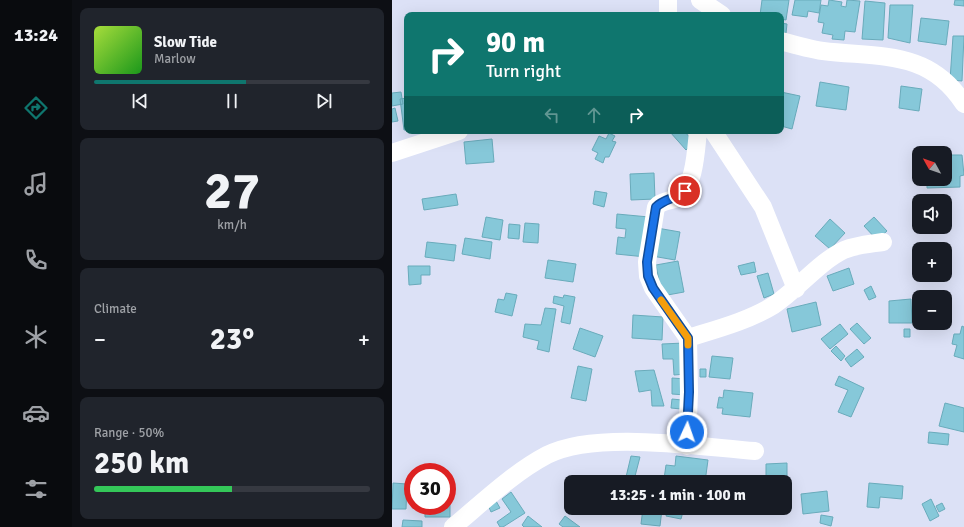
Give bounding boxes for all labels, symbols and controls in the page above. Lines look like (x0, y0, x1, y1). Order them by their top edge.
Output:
text: 13:24 (14, 24, 58, 46)
text: 90 m (486, 26, 545, 60)
icon: right (420, 28, 472, 80)
text: Slow Tide (154, 33, 217, 51)
text: Marlow (154, 51, 196, 67)
text: Turn right (486, 60, 561, 82)
icon: previous (129, 90, 151, 112)
icon: pause (221, 90, 243, 112)
icon: next (313, 90, 335, 112)
icon: directions (22, 94, 50, 122)
icon: left (541, 104, 563, 126)
icon: ahead (583, 104, 605, 126)
icon: right (625, 104, 647, 126)
north arrow (912, 146, 952, 186)
map controls (912, 146, 952, 330)
text: 27 (204, 159, 260, 223)
icon: music (22, 170, 50, 198)
pin (668, 174, 702, 208)
icon: arrive (674, 180, 696, 202)
button: sound (912, 194, 952, 234)
text: km/h (217, 217, 247, 233)
button: + (912, 242, 952, 282)
icon: phone (22, 246, 50, 274)
button: − (912, 290, 952, 330)
text: Climate (94, 301, 137, 317)
text: 23° (210, 321, 254, 358)
icon: climate (22, 323, 50, 351)
text: − (94, 326, 106, 353)
text: + (358, 326, 370, 353)
icon: car (22, 399, 50, 427)
position arrow (666, 411, 708, 453)
text: Range · 50% (94, 425, 164, 441)
text: 250 km (94, 445, 189, 482)
speed limit sign: 30 (404, 463, 456, 515)
icon: filters (22, 475, 50, 503)
text: 13:25 · 1 min · 100 m (610, 486, 746, 504)

